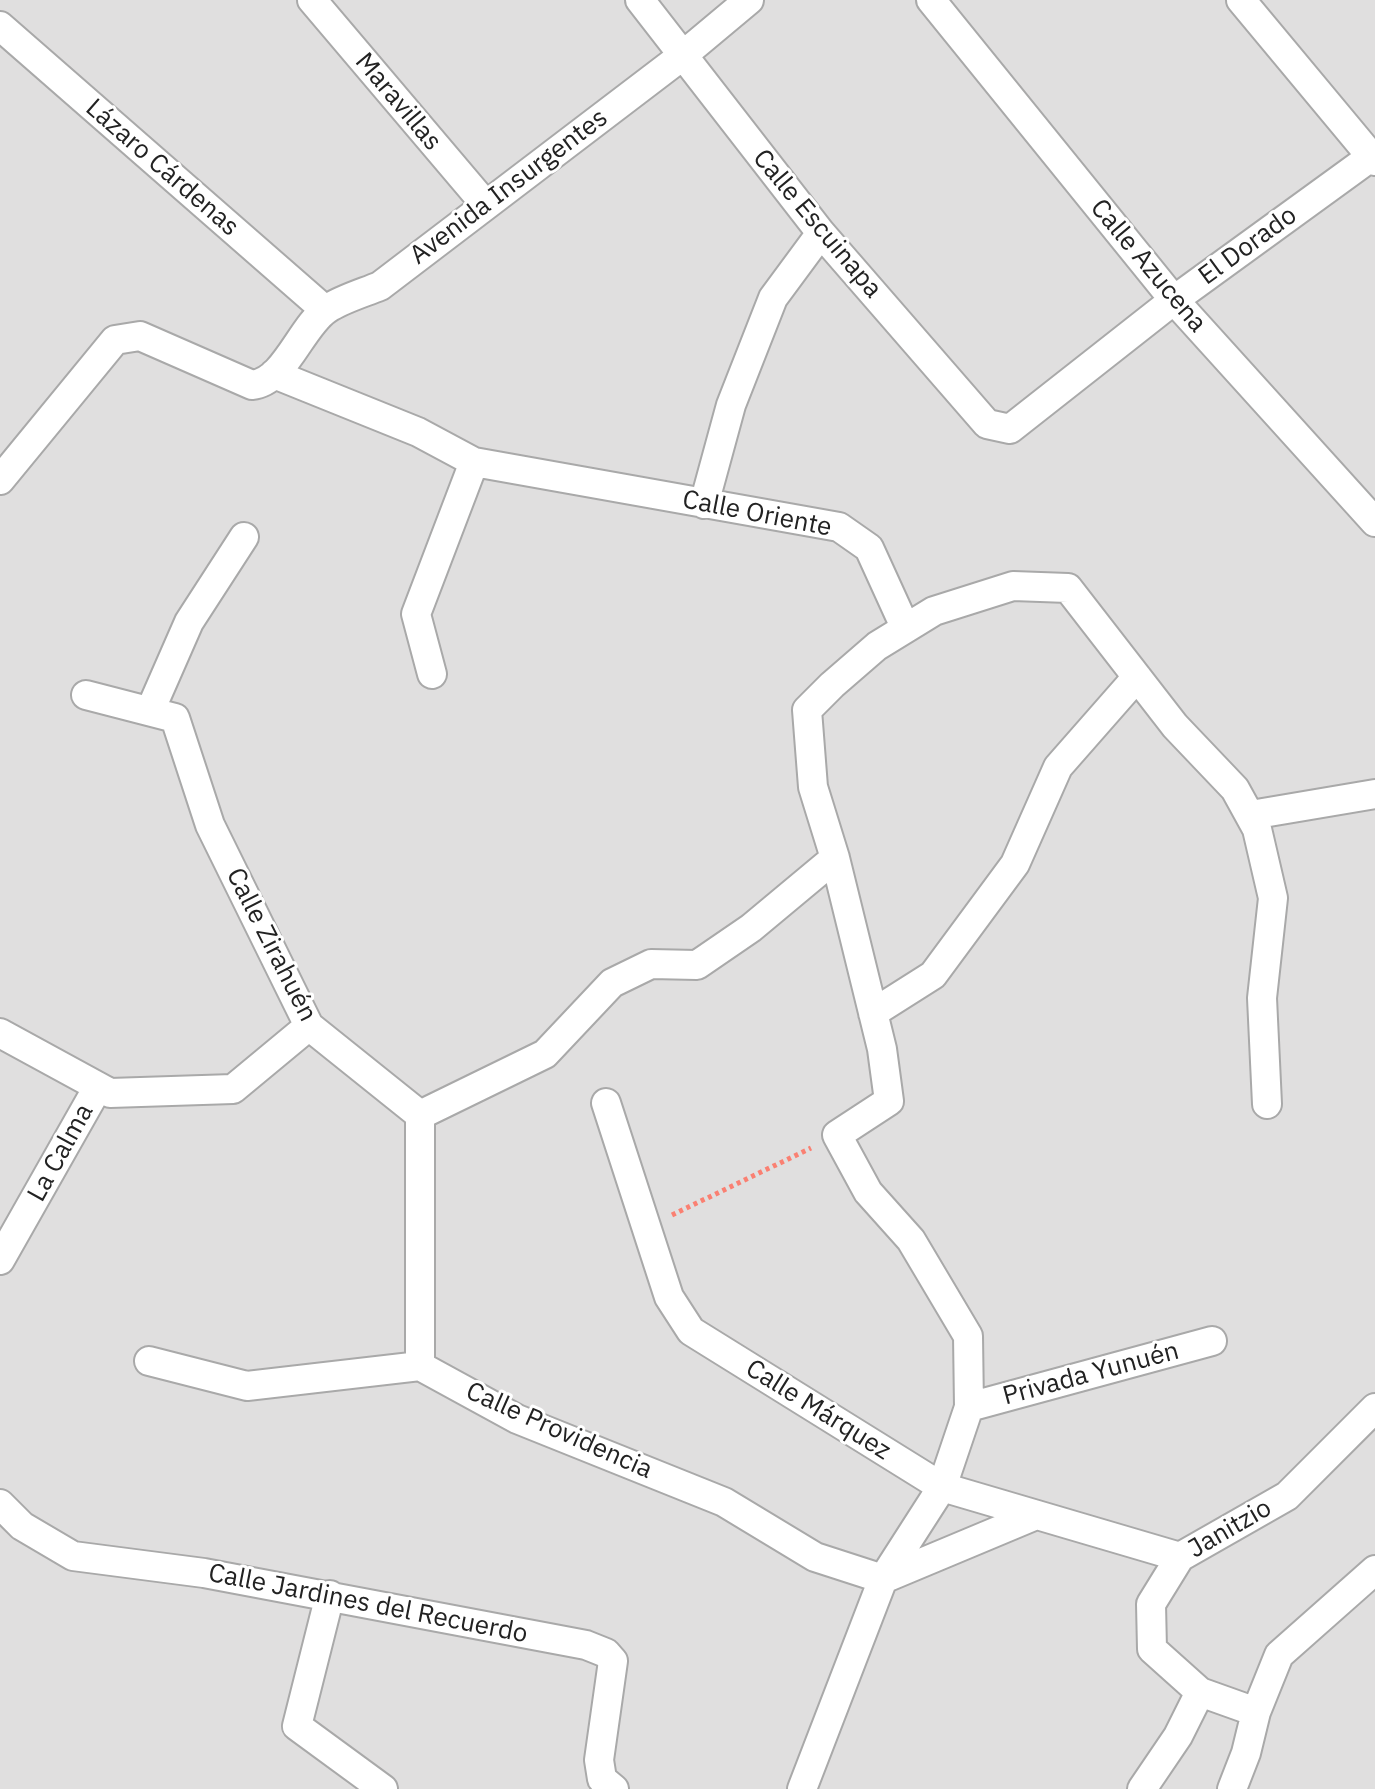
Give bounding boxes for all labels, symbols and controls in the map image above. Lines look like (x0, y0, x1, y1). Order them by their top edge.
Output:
street label: Maravillas (348, 47, 448, 157)
street label: Lázaro Cárdenas (79, 93, 245, 243)
street label: Avenida Insurgentes (404, 102, 614, 272)
street label: Calle Escuinapa (746, 143, 888, 305)
street label: Calle Azucena (1083, 193, 1213, 339)
street label: El Dorado (1193, 200, 1303, 292)
street label: Calle Oriente (680, 484, 834, 544)
street label: Calle Zirahuén (219, 863, 323, 1027)
street label: La Calma (21, 1099, 101, 1207)
street label: Privada Yunuén (1000, 1336, 1182, 1412)
street label: Calle Márquez (740, 1353, 896, 1467)
street label: Calle Providencia (461, 1376, 657, 1486)
street label: Janitzio (1183, 1493, 1277, 1565)
street label: Calle Jardines del Recuerdo (206, 1558, 530, 1650)

